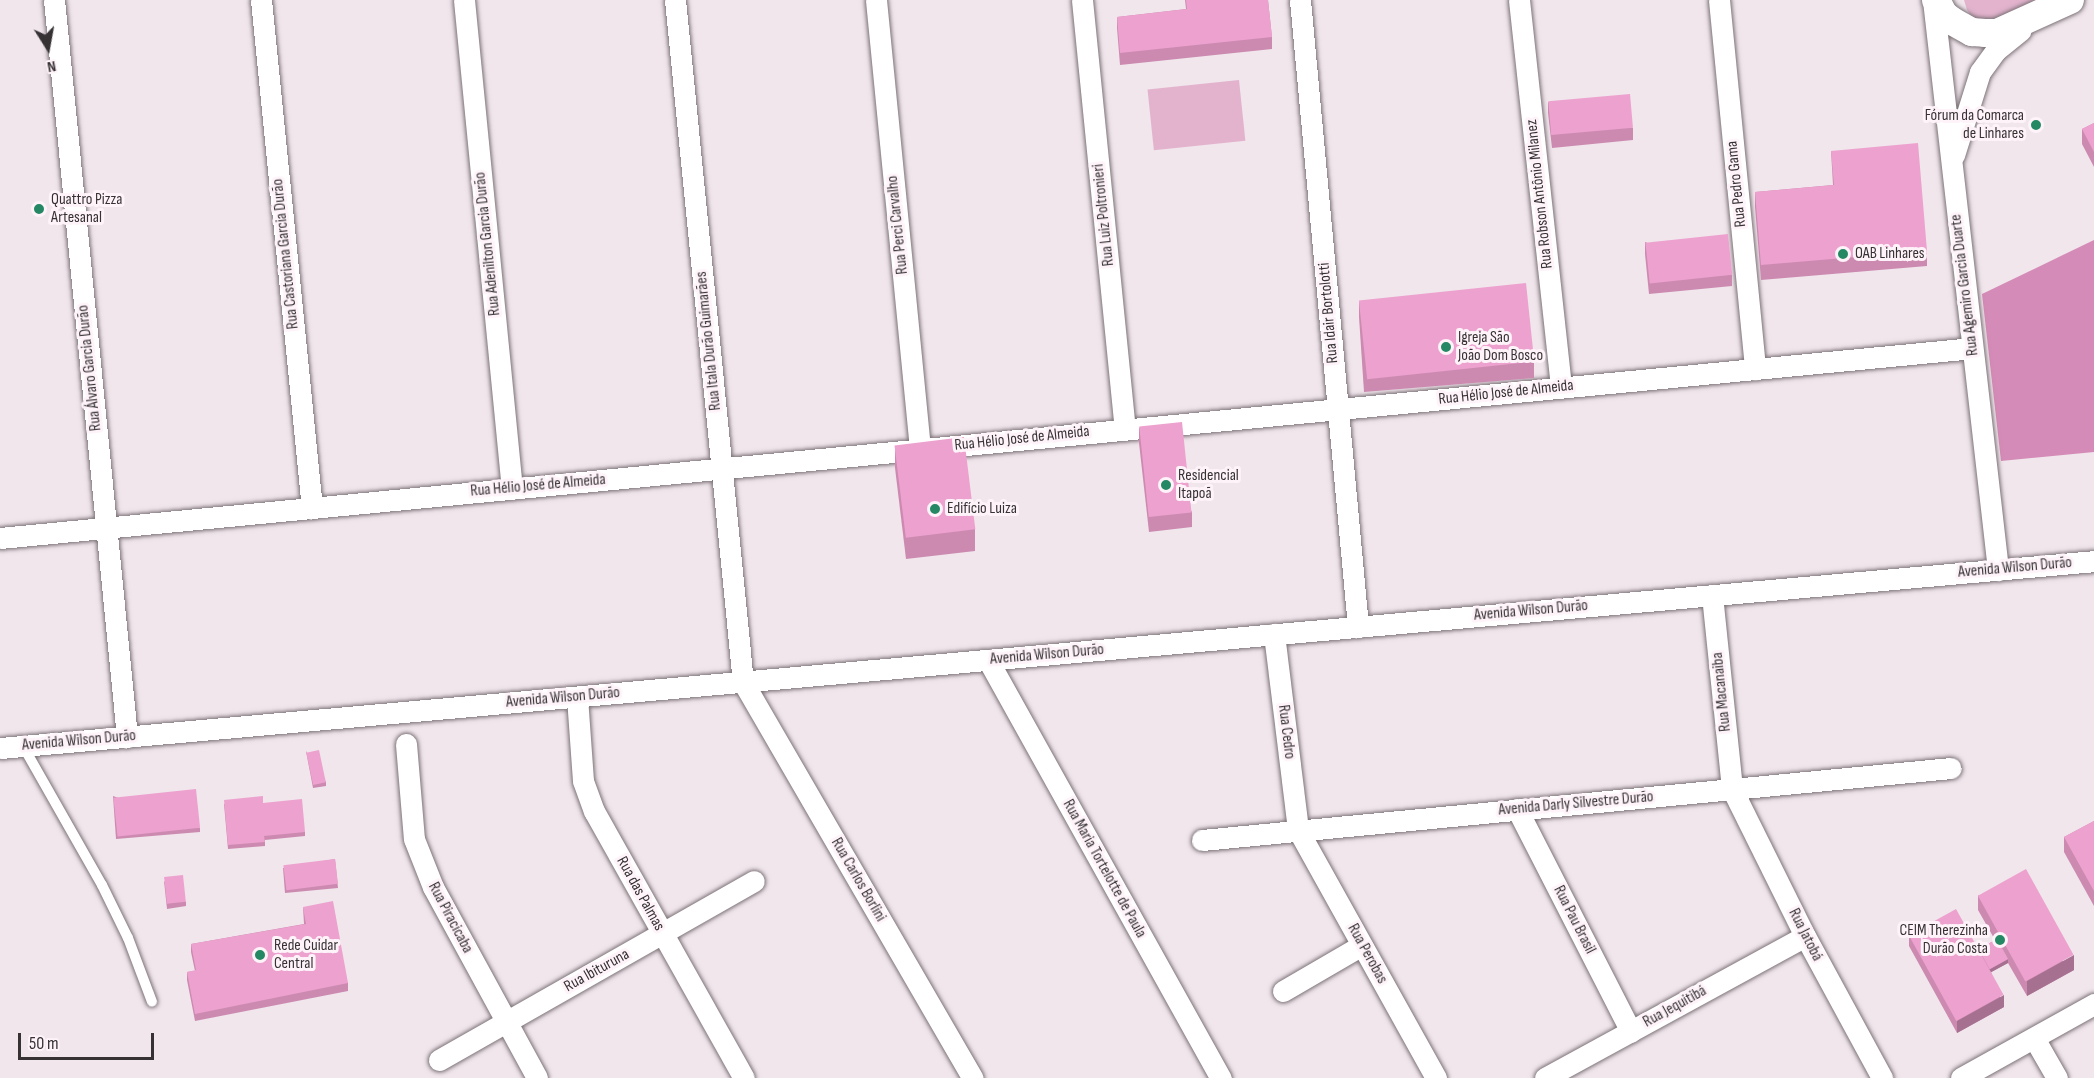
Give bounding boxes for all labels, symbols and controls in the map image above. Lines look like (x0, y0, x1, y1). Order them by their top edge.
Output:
north arrow (18, 18, 78, 78)
text: N (46, 56, 58, 76)
place label: Fórum da Comarca de Linhares (1925, 106, 2024, 144)
street label: Rua Robson Antônio Milanez (1523, 118, 1557, 270)
marker: Fórum da Comarca de Linhares (2029, 118, 2043, 132)
street label: Rua Pedro Gama (1723, 140, 1751, 228)
street label: Rua Luiz Poltronieri (1089, 163, 1119, 267)
street label: Rua Adenilton Garcia Durão (471, 171, 505, 317)
street label: Rua Perci Carvalho (883, 175, 913, 275)
street label: Rua Castoriana Garcia Durão (269, 178, 303, 330)
place label: Quattro Pizza Artesanal (51, 190, 122, 228)
marker: Quattro Pizza Artesanal (32, 202, 46, 216)
street label: Rua Agemiro Garcia Duarte (1947, 213, 1983, 357)
place label: OAB Linhares (1855, 244, 1925, 264)
marker: OAB Linhares (1836, 247, 1850, 261)
street label: Rua Idair Bortolotti (1315, 262, 1343, 364)
street label: Rua Itala Durão Guimarães (692, 271, 726, 411)
street label: Rua Álvaro Garcia Durão (74, 304, 106, 432)
place label: Igreja São João Dom Bosco (1458, 328, 1543, 366)
marker: Igreja São João Dom Bosco (1439, 340, 1453, 354)
street label: Rua Hélio José de Almeida (1438, 376, 1574, 410)
street label: Rua Hélio José de Almeida (954, 422, 1090, 456)
place label: Residencial Itapoã (1178, 466, 1239, 504)
street label: Rua Hélio José de Almeida (470, 471, 606, 501)
marker: Residencial Itapoã (1159, 478, 1173, 492)
place label: Edifício Luiza (947, 499, 1017, 519)
marker: Edifício Luiza (928, 502, 942, 516)
street label: Avenida Wilson Durão (1957, 553, 2073, 583)
street label: Avenida Wilson Durão (1473, 596, 1589, 626)
street label: Avenida Wilson Durão (989, 640, 1105, 670)
street label: Rua Macanaiba (1708, 651, 1736, 733)
street label: Avenida Wilson Durão (505, 683, 621, 713)
street label: Rua Cedro (1273, 704, 1299, 760)
street label: Avenida Wilson Durão (21, 726, 137, 756)
street label: Avenida Darly Silvestre Durão (1498, 788, 1654, 820)
street label: Rua Maria Tortelotte de Paula (1058, 796, 1150, 942)
street label: Rua Carlos Borlini (826, 835, 890, 925)
street label: Rua das Palmas (612, 854, 668, 934)
street label: Rua Piracicaba (423, 879, 477, 957)
street label: Rua Pau Brasil (1549, 883, 1599, 957)
street label: Rua Jatobá (1784, 906, 1826, 964)
street label: Rua Perobas (1343, 921, 1391, 987)
place label: CEIM Therezinha Durão Costa (1899, 921, 1988, 959)
marker: CEIM Therezinha Durão Costa (1993, 933, 2007, 947)
place label: Rede Cuidar Central (274, 936, 338, 974)
street label: Rua Ibituruna (561, 945, 633, 997)
marker: Rede Cuidar Central (251, 946, 269, 964)
street label: Rua Jequitibá (1640, 982, 1710, 1032)
scale bar (21, 1021, 158, 1059)
text: 50 m (29, 1033, 59, 1054)

